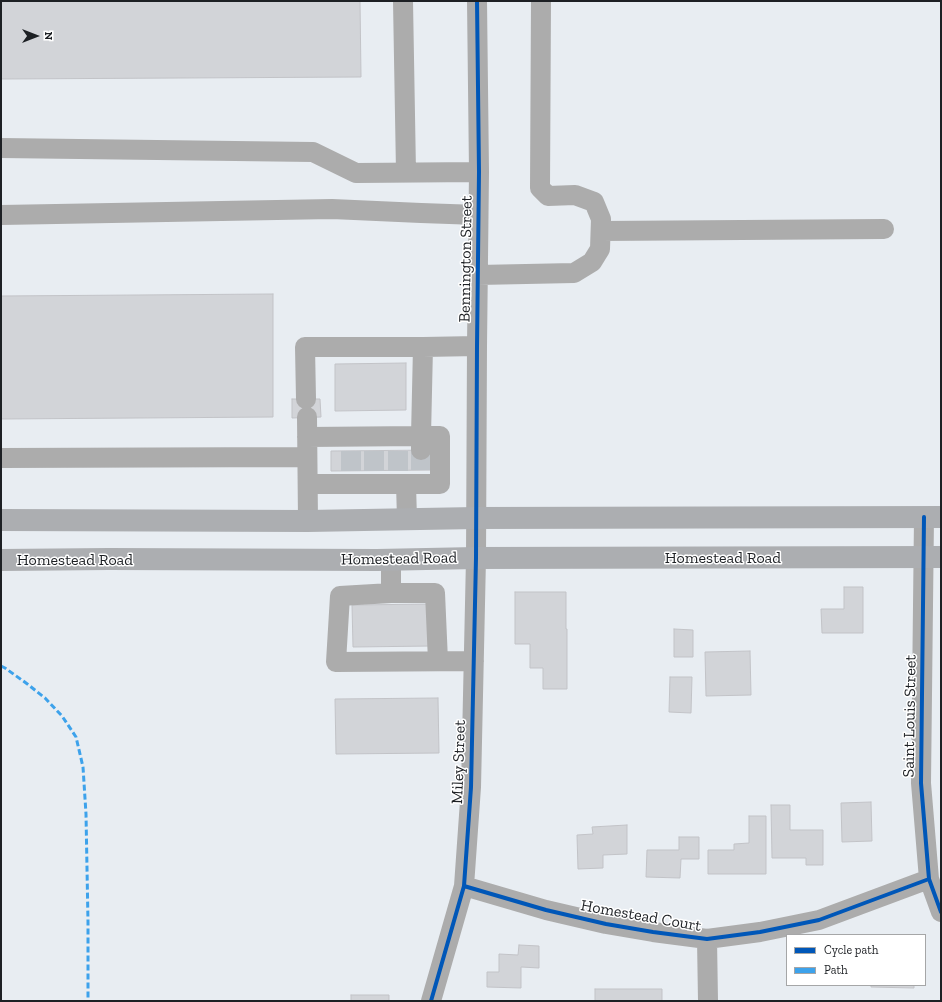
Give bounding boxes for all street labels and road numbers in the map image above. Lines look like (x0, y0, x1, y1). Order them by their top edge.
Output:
street label: Bennington Street (455, 195, 477, 323)
street label: Homestead Road (341, 548, 457, 570)
street label: Homestead Road (665, 548, 781, 568)
street label: Homestead Road (17, 550, 133, 570)
street label: Saint Louis Street (899, 655, 921, 777)
street label: Miley Street (448, 720, 470, 804)
street label: Homestead Court (579, 896, 703, 936)

